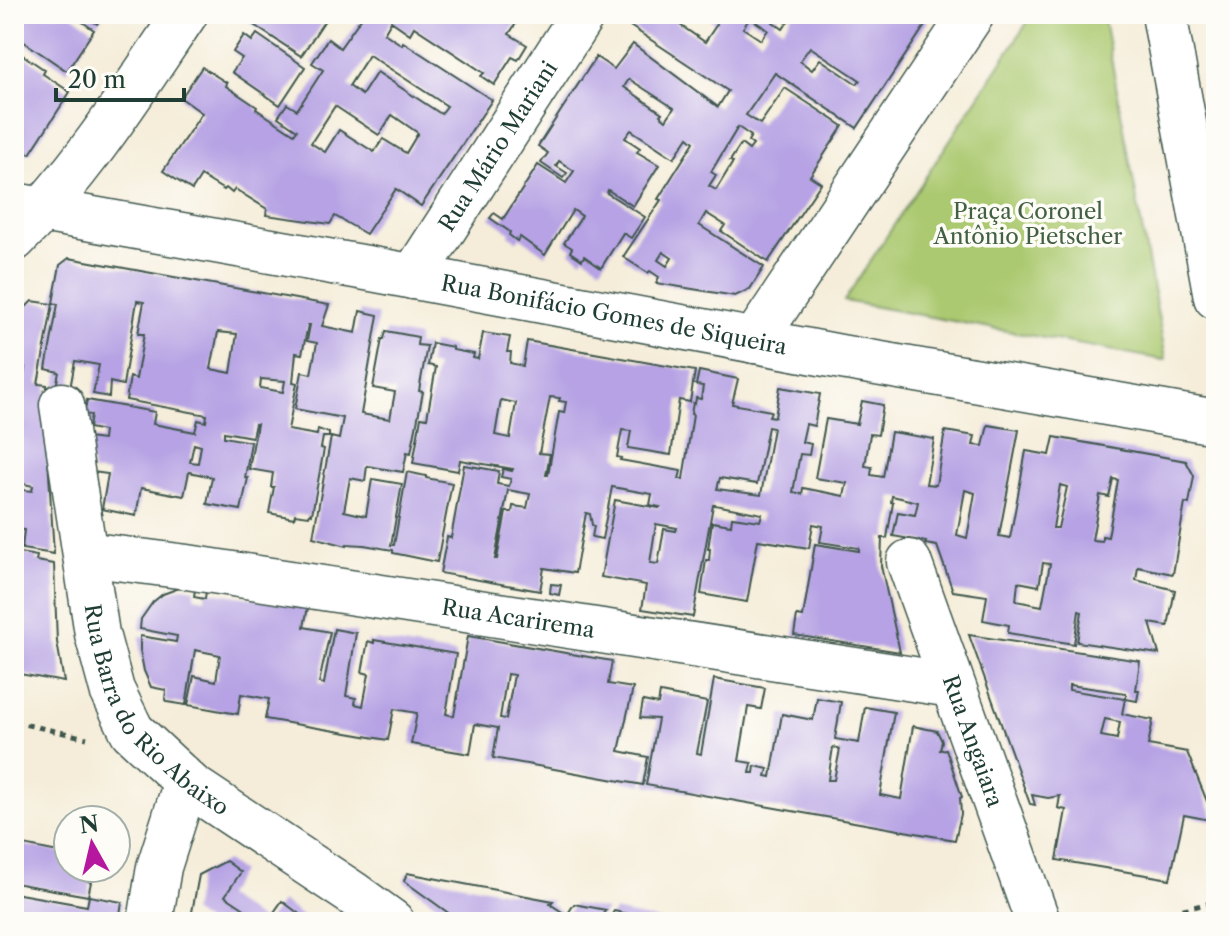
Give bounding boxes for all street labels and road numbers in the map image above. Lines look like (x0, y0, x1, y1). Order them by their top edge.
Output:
street label: Rua Mário Mariani (433, 56, 563, 237)
street label: Rua Bonifácio Gomes de Siqueira (439, 269, 789, 361)
street label: Rua Acarirema (440, 593, 597, 644)
street label: Rua Barra do Rio Abaixo (79, 602, 234, 821)
street label: Rua Angaiara (937, 671, 1009, 811)

